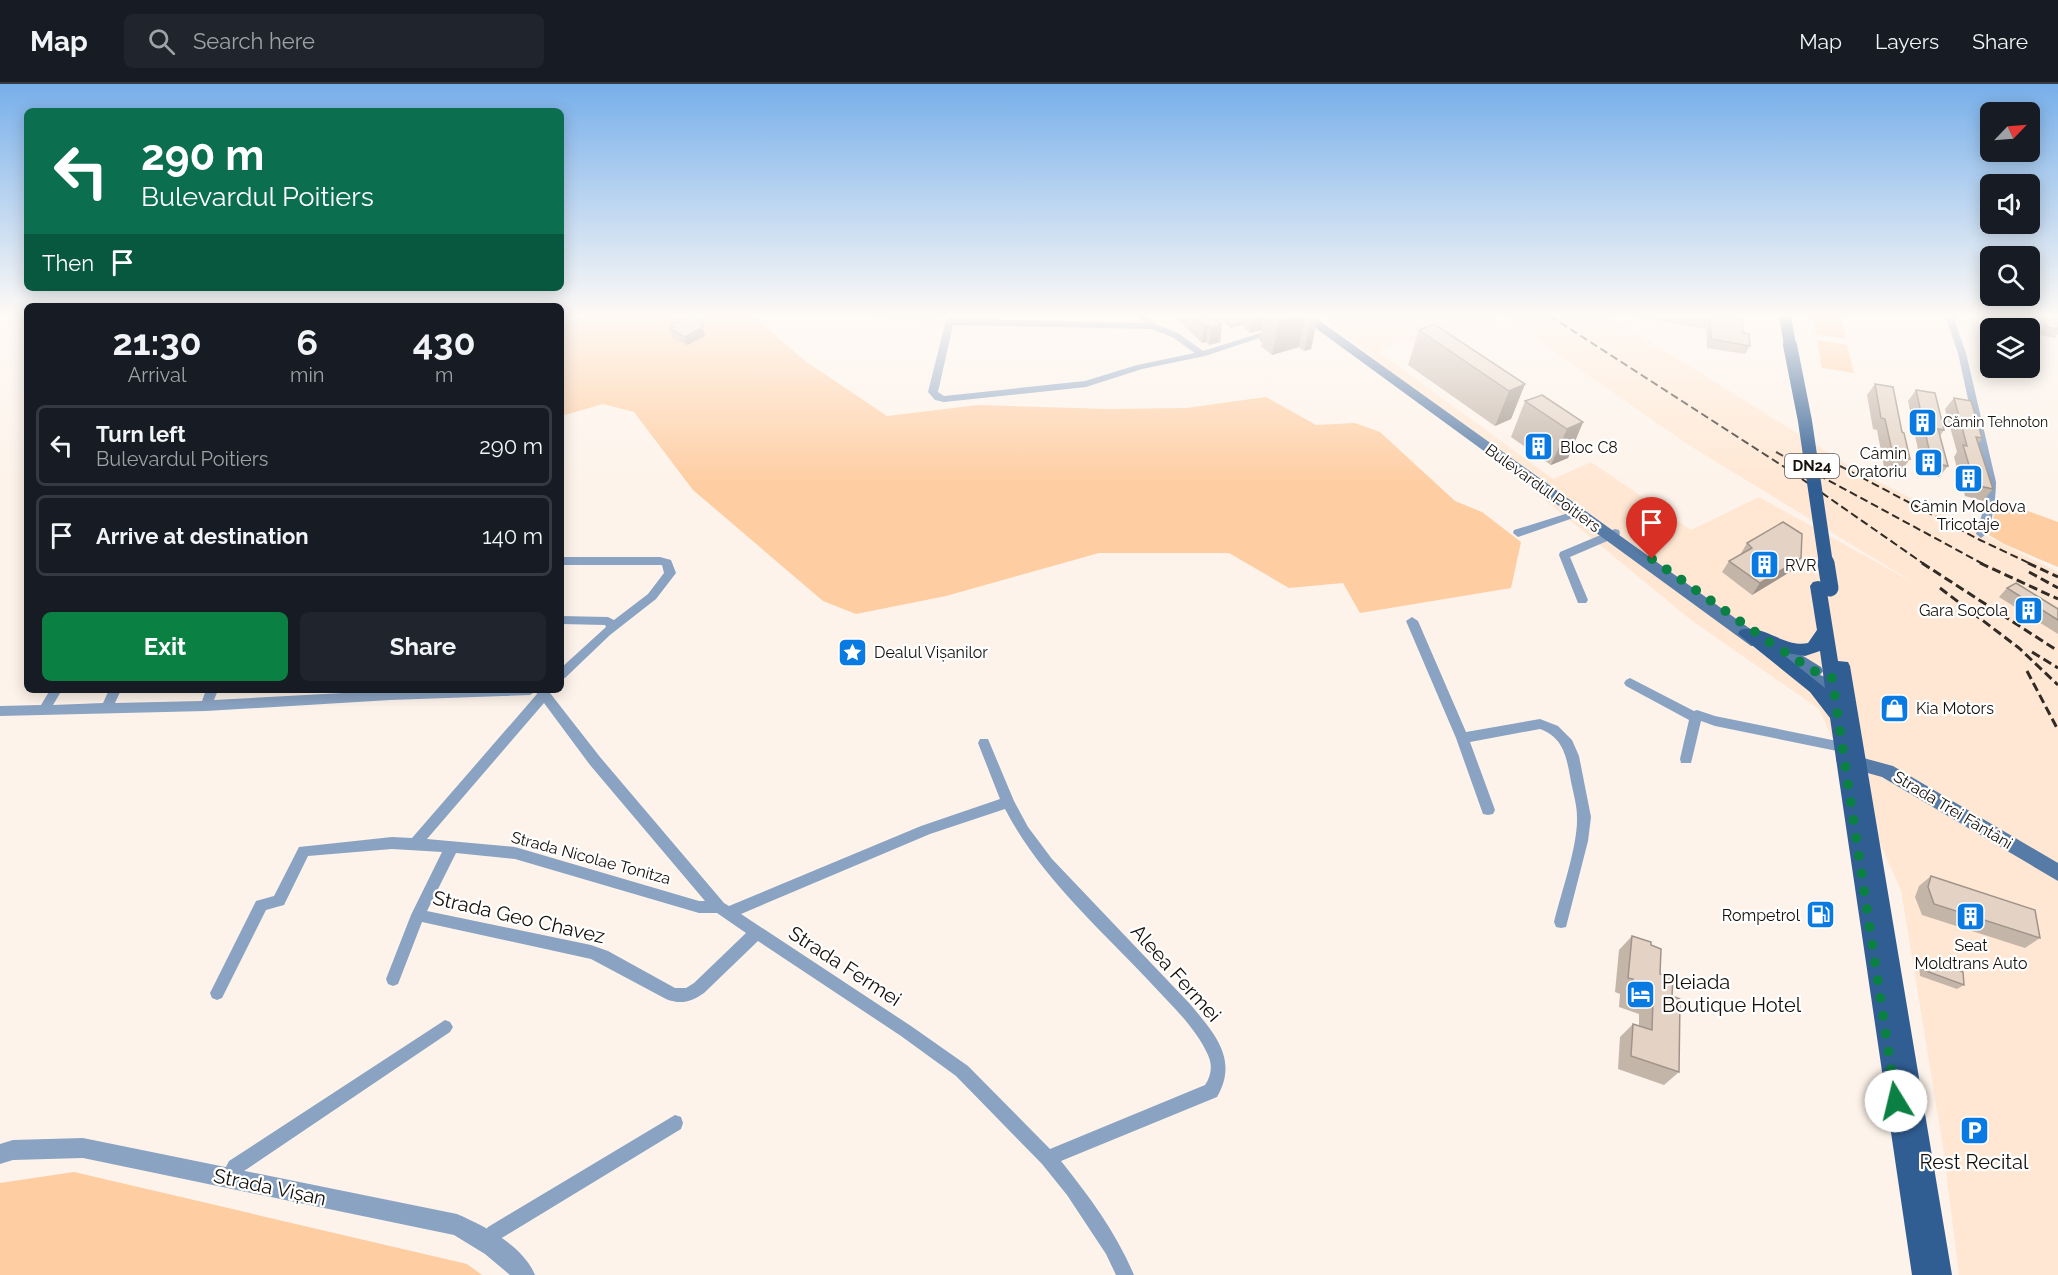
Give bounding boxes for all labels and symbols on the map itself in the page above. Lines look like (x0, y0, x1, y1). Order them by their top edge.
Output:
north arrow (1980, 102, 2040, 162)
building icon: Cămin Tehnoton (1906, 406, 1938, 438)
place label: Cămin Tehnoton (1943, 414, 2048, 430)
building icon: Bloc C8 (1523, 431, 1555, 463)
place label: Bloc C8 (1560, 438, 1618, 457)
street label: Bulevardul Poitiers (1482, 440, 1605, 536)
place label: Cămin Oratoriu (1847, 444, 1907, 481)
building icon: Cămin Oratoriu (1912, 446, 1944, 478)
road number: DN24 (1785, 454, 1839, 478)
building icon: Cămin Moldova Tricotaje (1952, 462, 1984, 494)
pin (1626, 497, 1677, 559)
place label: Cămin Moldova Tricotaje (1910, 497, 2026, 534)
building icon: RVR (1748, 549, 1780, 581)
place label: RVR (1785, 556, 1816, 575)
building icon: Gara Socola (2013, 594, 2045, 626)
place label: Gara Socola (1919, 601, 2008, 620)
place icon: Dealul Vișanilor (837, 636, 869, 668)
place label: Dealul Vișanilor (874, 643, 988, 662)
shop icon: Kia Motors (1879, 692, 1911, 724)
place label: Kia Motors (1916, 699, 1994, 718)
street label: Strada Trei Fântâni (1890, 767, 2016, 853)
street label: Strada Nicolae Tonitza (509, 828, 673, 888)
street label: Strada Geo Chavez (431, 886, 607, 948)
fuel station icon: Rompetrol (1805, 899, 1837, 931)
building icon: Seat Moldtrans Auto (1955, 901, 1987, 933)
place label: Rompetrol (1722, 906, 1801, 925)
street label: Aleea Fermei (1126, 919, 1226, 1027)
street label: Strada Fermei (784, 921, 906, 1011)
place label: Seat Moldtrans Auto (1915, 936, 2027, 973)
place label: Pleiada Boutique Hotel (1662, 970, 1802, 1017)
hotel icon: Pleiada Boutique Hotel (1625, 978, 1657, 1010)
position arrow (1864, 1069, 1928, 1133)
parking icon: Rest Recital (1958, 1115, 1990, 1147)
place label: Rest Recital (1920, 1150, 2029, 1174)
street label: Strada Vișan (212, 1163, 328, 1211)

